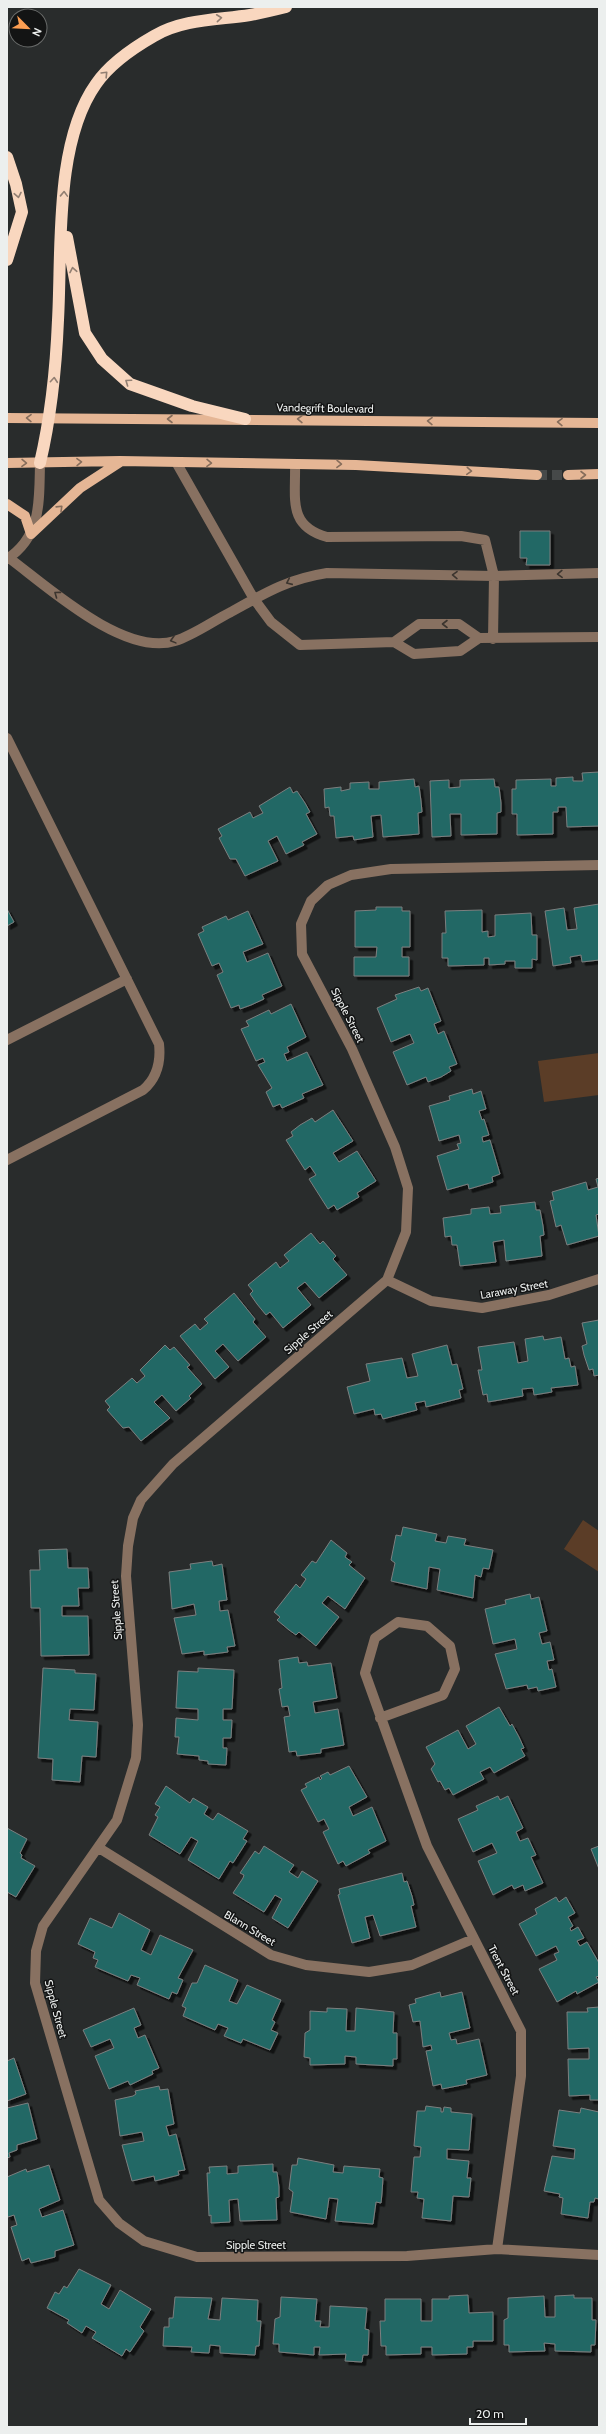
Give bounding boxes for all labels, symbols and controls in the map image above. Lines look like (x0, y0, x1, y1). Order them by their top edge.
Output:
north arrow (8, 8, 48, 48)
one-way arrow (216, 14, 222, 23)
text: N (29, 26, 45, 38)
one-way arrow (101, 71, 108, 79)
one-way arrow (14, 191, 22, 198)
one-way arrow (60, 191, 68, 197)
one-way arrow (70, 267, 78, 273)
one-way arrow (49, 377, 58, 383)
one-way arrow (126, 380, 133, 387)
street label: Vandegrift Boulevard (276, 400, 374, 416)
one-way arrow (26, 414, 32, 422)
one-way arrow (167, 415, 173, 423)
one-way arrow (297, 415, 303, 424)
one-way arrow (427, 417, 433, 425)
one-way arrow (557, 418, 563, 426)
one-way arrow (76, 458, 82, 467)
one-way arrow (21, 459, 27, 467)
one-way arrow (206, 459, 212, 467)
one-way arrow (336, 460, 342, 468)
one-way arrow (466, 467, 472, 476)
one-way arrow (580, 471, 586, 479)
one-way arrow (55, 505, 63, 513)
one-way arrow (557, 570, 563, 578)
one-way arrow (452, 571, 458, 580)
one-way arrow (286, 578, 293, 586)
one-way arrow (55, 592, 62, 599)
one-way arrow (442, 620, 448, 628)
one-way arrow (170, 635, 177, 644)
street label: Sipple Street (328, 985, 368, 1045)
street label: Laraway Street (479, 1276, 549, 1302)
street label: Sipple Street (281, 1307, 335, 1357)
street label: Sipple Street (107, 1579, 125, 1640)
street label: Blann Street (222, 1907, 278, 1949)
street label: Trent Street (485, 1943, 523, 1998)
street label: Sipple Street (41, 1978, 71, 2040)
street label: Sipple Street (226, 2238, 286, 2252)
scale bar (470, 2400, 526, 2426)
text: 20 m (476, 2406, 504, 2421)

